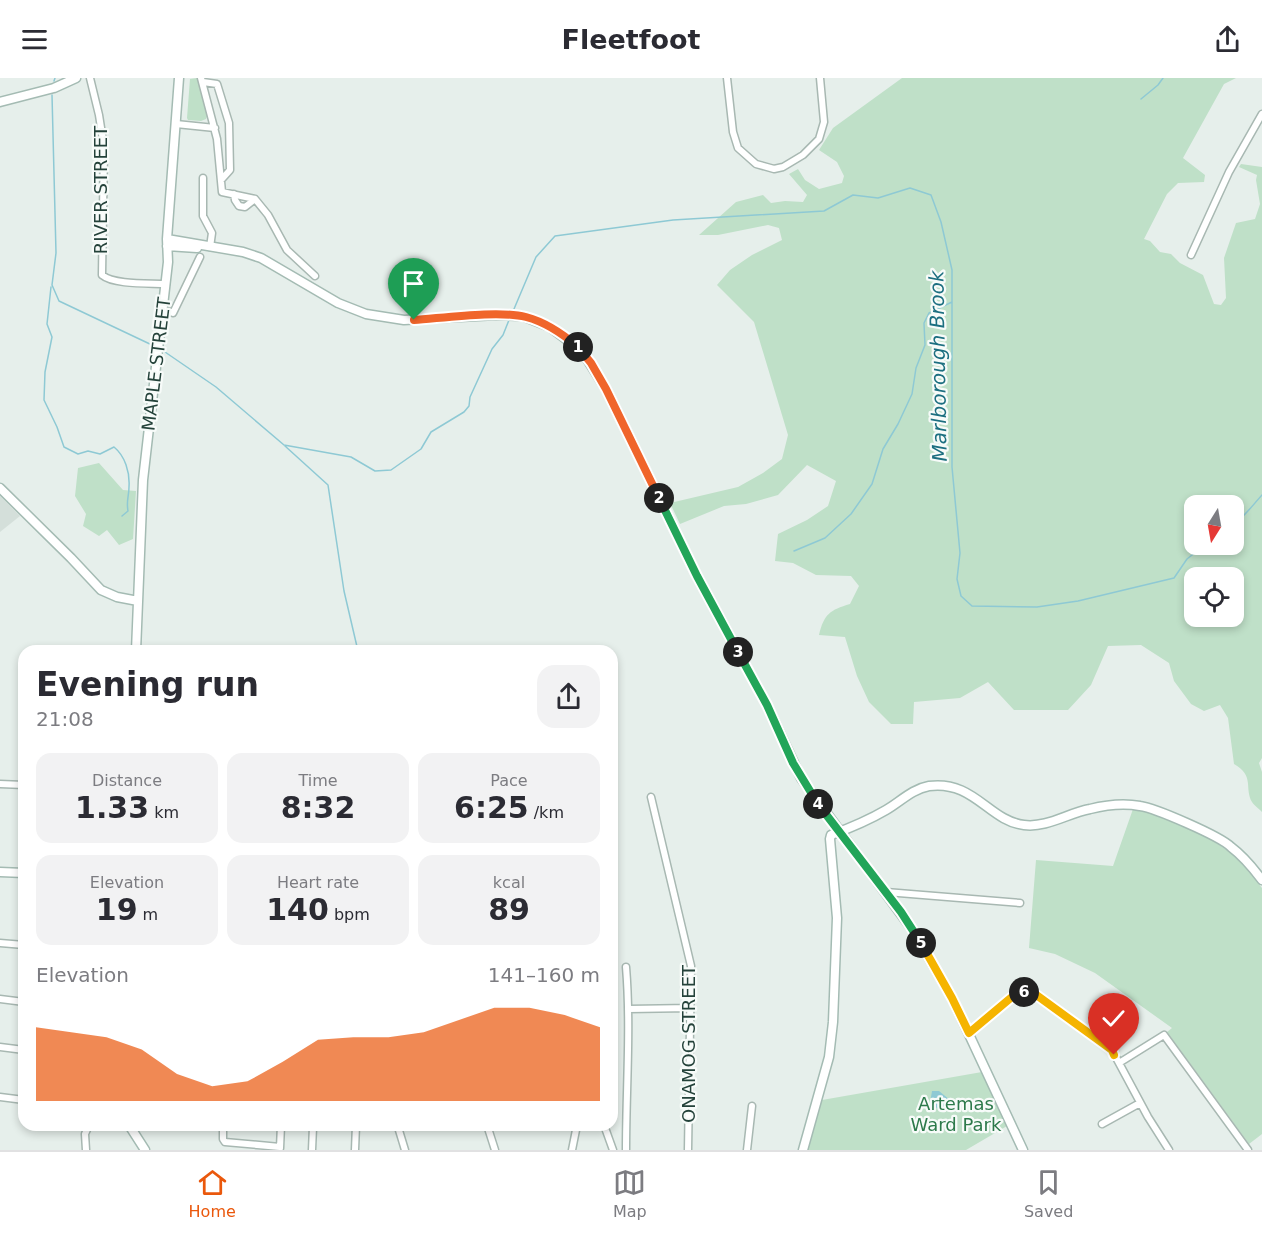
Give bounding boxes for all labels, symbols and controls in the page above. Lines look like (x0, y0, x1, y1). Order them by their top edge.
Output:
icon: menu (18, 23, 51, 56)
icon: share (1211, 23, 1244, 56)
text: Fleetfoot (562, 24, 700, 55)
street label: RIVER STREET (90, 125, 111, 254)
pin (388, 258, 439, 320)
icon: arrive (397, 267, 430, 300)
water label: Marlborough Brook (924, 269, 952, 462)
street label: MAPLE STREET (137, 295, 175, 432)
pin: 1 (563, 332, 593, 362)
text: 1 (572, 337, 584, 356)
pin: 2 (644, 483, 674, 513)
text: 2 (653, 488, 665, 507)
north arrow (1184, 495, 1244, 555)
map controls (1184, 495, 1244, 627)
button: locate (1184, 567, 1244, 627)
pin: 3 (723, 637, 753, 667)
text: 3 (732, 642, 744, 661)
text: Evening run (36, 665, 259, 704)
button: share (537, 665, 600, 728)
text: 21:08 (36, 707, 94, 731)
text: Distance (92, 771, 162, 790)
text: Time (298, 771, 338, 790)
text: Pace (490, 771, 528, 790)
pin: 4 (803, 789, 833, 819)
text: 1.33 (75, 790, 149, 825)
text: 8:32 (281, 790, 355, 825)
text: 6:25 (454, 790, 529, 825)
text: 4 (812, 794, 824, 813)
text: km (149, 803, 179, 822)
text: /km (529, 803, 564, 822)
text: Elevation (90, 873, 164, 892)
text: Heart rate (277, 873, 359, 892)
text: kcal (493, 873, 525, 892)
text: 19 (96, 892, 138, 927)
text: 140 (266, 892, 329, 927)
text: 89 (488, 892, 530, 927)
text: m (138, 905, 158, 924)
text: bpm (329, 905, 370, 924)
pin: 5 (906, 928, 936, 958)
text: 5 (915, 933, 927, 952)
text: Elevation (36, 963, 129, 987)
text: 141–160 m (488, 963, 600, 987)
street label: ONAMOG STREET (678, 964, 699, 1123)
pin: 6 (1009, 977, 1039, 1007)
text: 6 (1018, 982, 1030, 1001)
pin (1088, 993, 1139, 1055)
icon: check (1097, 1002, 1130, 1035)
park label: Artemas Ward Park (911, 1093, 1002, 1135)
tab: Home (189, 1166, 236, 1221)
tab: Map (613, 1166, 647, 1221)
tab: Saved (1024, 1166, 1073, 1221)

